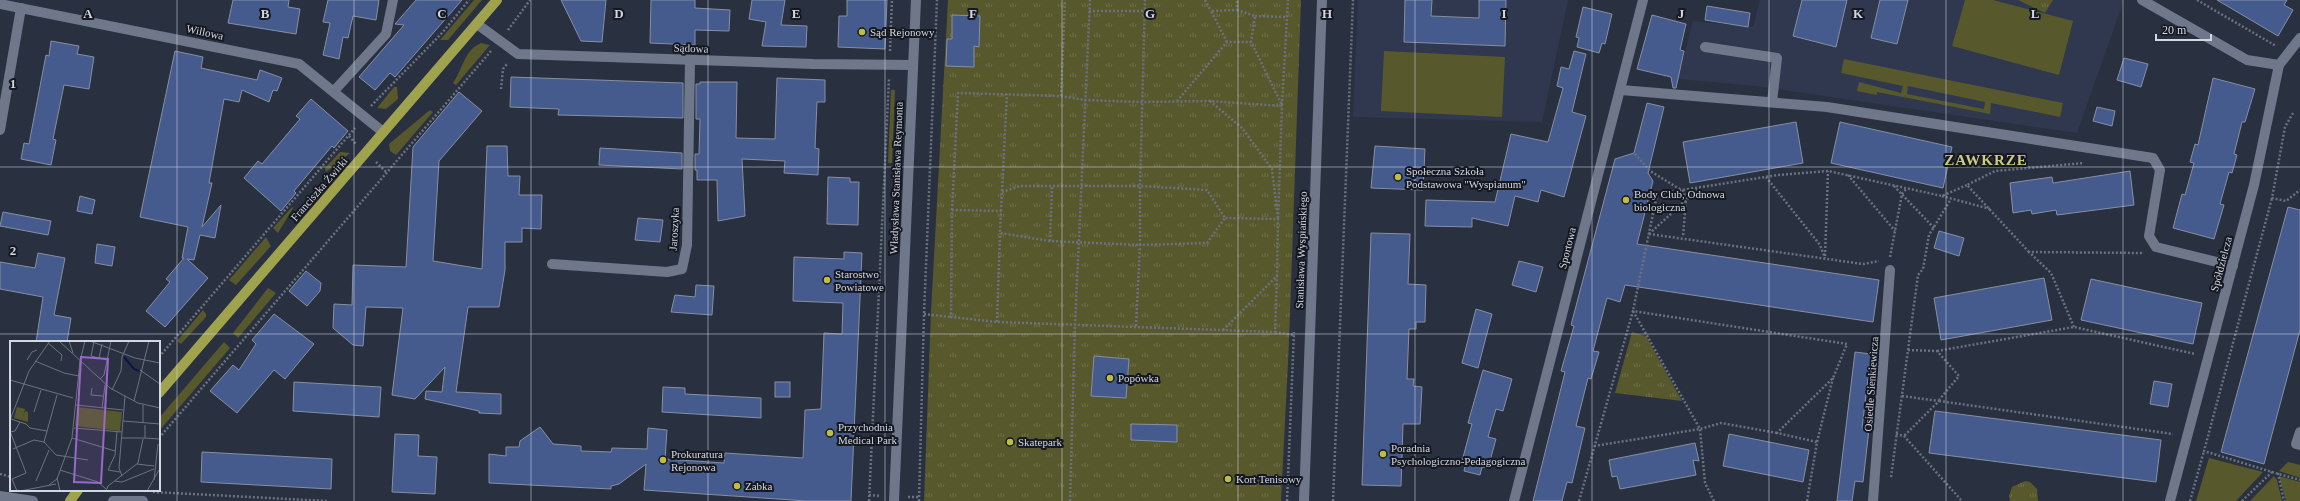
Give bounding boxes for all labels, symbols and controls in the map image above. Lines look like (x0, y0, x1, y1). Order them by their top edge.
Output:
text: A (83, 6, 93, 21)
text: B (261, 6, 270, 21)
text: C (437, 6, 447, 21)
text: D (614, 6, 624, 21)
text: E (792, 6, 800, 21)
text: F (969, 6, 977, 21)
text: G (1145, 6, 1155, 21)
text: H (1322, 6, 1332, 21)
text: I (1501, 6, 1507, 21)
text: J (1678, 6, 1685, 21)
text: K (1853, 6, 1864, 21)
text: L (2031, 6, 2040, 21)
scale bar (2156, 16, 2211, 42)
street label: Willowa (185, 22, 225, 42)
text: 20 m (2162, 23, 2187, 37)
place label: Sąd Rejonowy (870, 26, 935, 38)
marker: Sąd Rejonowy (857, 27, 867, 37)
street label: Sądowa (673, 41, 709, 55)
text: 1 (10, 76, 16, 91)
street label: Władysława Stanisława Reymonta (887, 101, 905, 255)
district label: ZAWKRZE (1944, 152, 2028, 168)
street label: Franciszka Żwirki (288, 155, 350, 223)
place label: Społeczna Szkoła Podstawowa "Wyspianum" (1406, 165, 1526, 190)
marker: Społeczna Szkoła Podstawowa "Wyspianum" (1393, 172, 1403, 182)
place label: Body Club, Odnowa biologiczna (1634, 188, 1725, 213)
street label: Stanisława Wyspiańskiego (1293, 191, 1309, 309)
marker: Body Club, Odnowa biologiczna (1621, 195, 1631, 205)
street label: Jaroszyka (667, 207, 681, 251)
street label: Sportowa (1556, 226, 1578, 270)
street label: Spółdzielcza (2208, 235, 2234, 293)
text: 2 (10, 243, 16, 258)
place label: Starostwo Powiatowe (835, 268, 884, 293)
marker: Starostwo Powiatowe (822, 275, 832, 285)
street label: Osiedle Sienkiewicza (1862, 336, 1880, 432)
inset map (10, 341, 160, 491)
place label: Popówka (1118, 372, 1159, 384)
marker: Popówka (1105, 373, 1115, 383)
place label: Przychodnia Medical Park (838, 421, 897, 446)
marker: Przychodnia Medical Park (825, 428, 835, 438)
place label: Skatepark (1018, 436, 1062, 448)
marker: Skatepark (1005, 437, 1015, 447)
place label: Poradnia Psychologiczno-Pedagogiczna (1391, 442, 1526, 467)
place label: Prokuratura Rejonowa (671, 448, 723, 473)
marker: Poradnia Psychologiczno-Pedagogiczna (1378, 449, 1388, 459)
marker: Prokuratura Rejonowa (658, 455, 668, 465)
place label: Kort Tenisowy (1236, 473, 1302, 485)
marker: Kort Tenisowy (1223, 474, 1233, 484)
place label: Zabka (745, 480, 773, 492)
marker: Zabka (732, 481, 742, 491)

